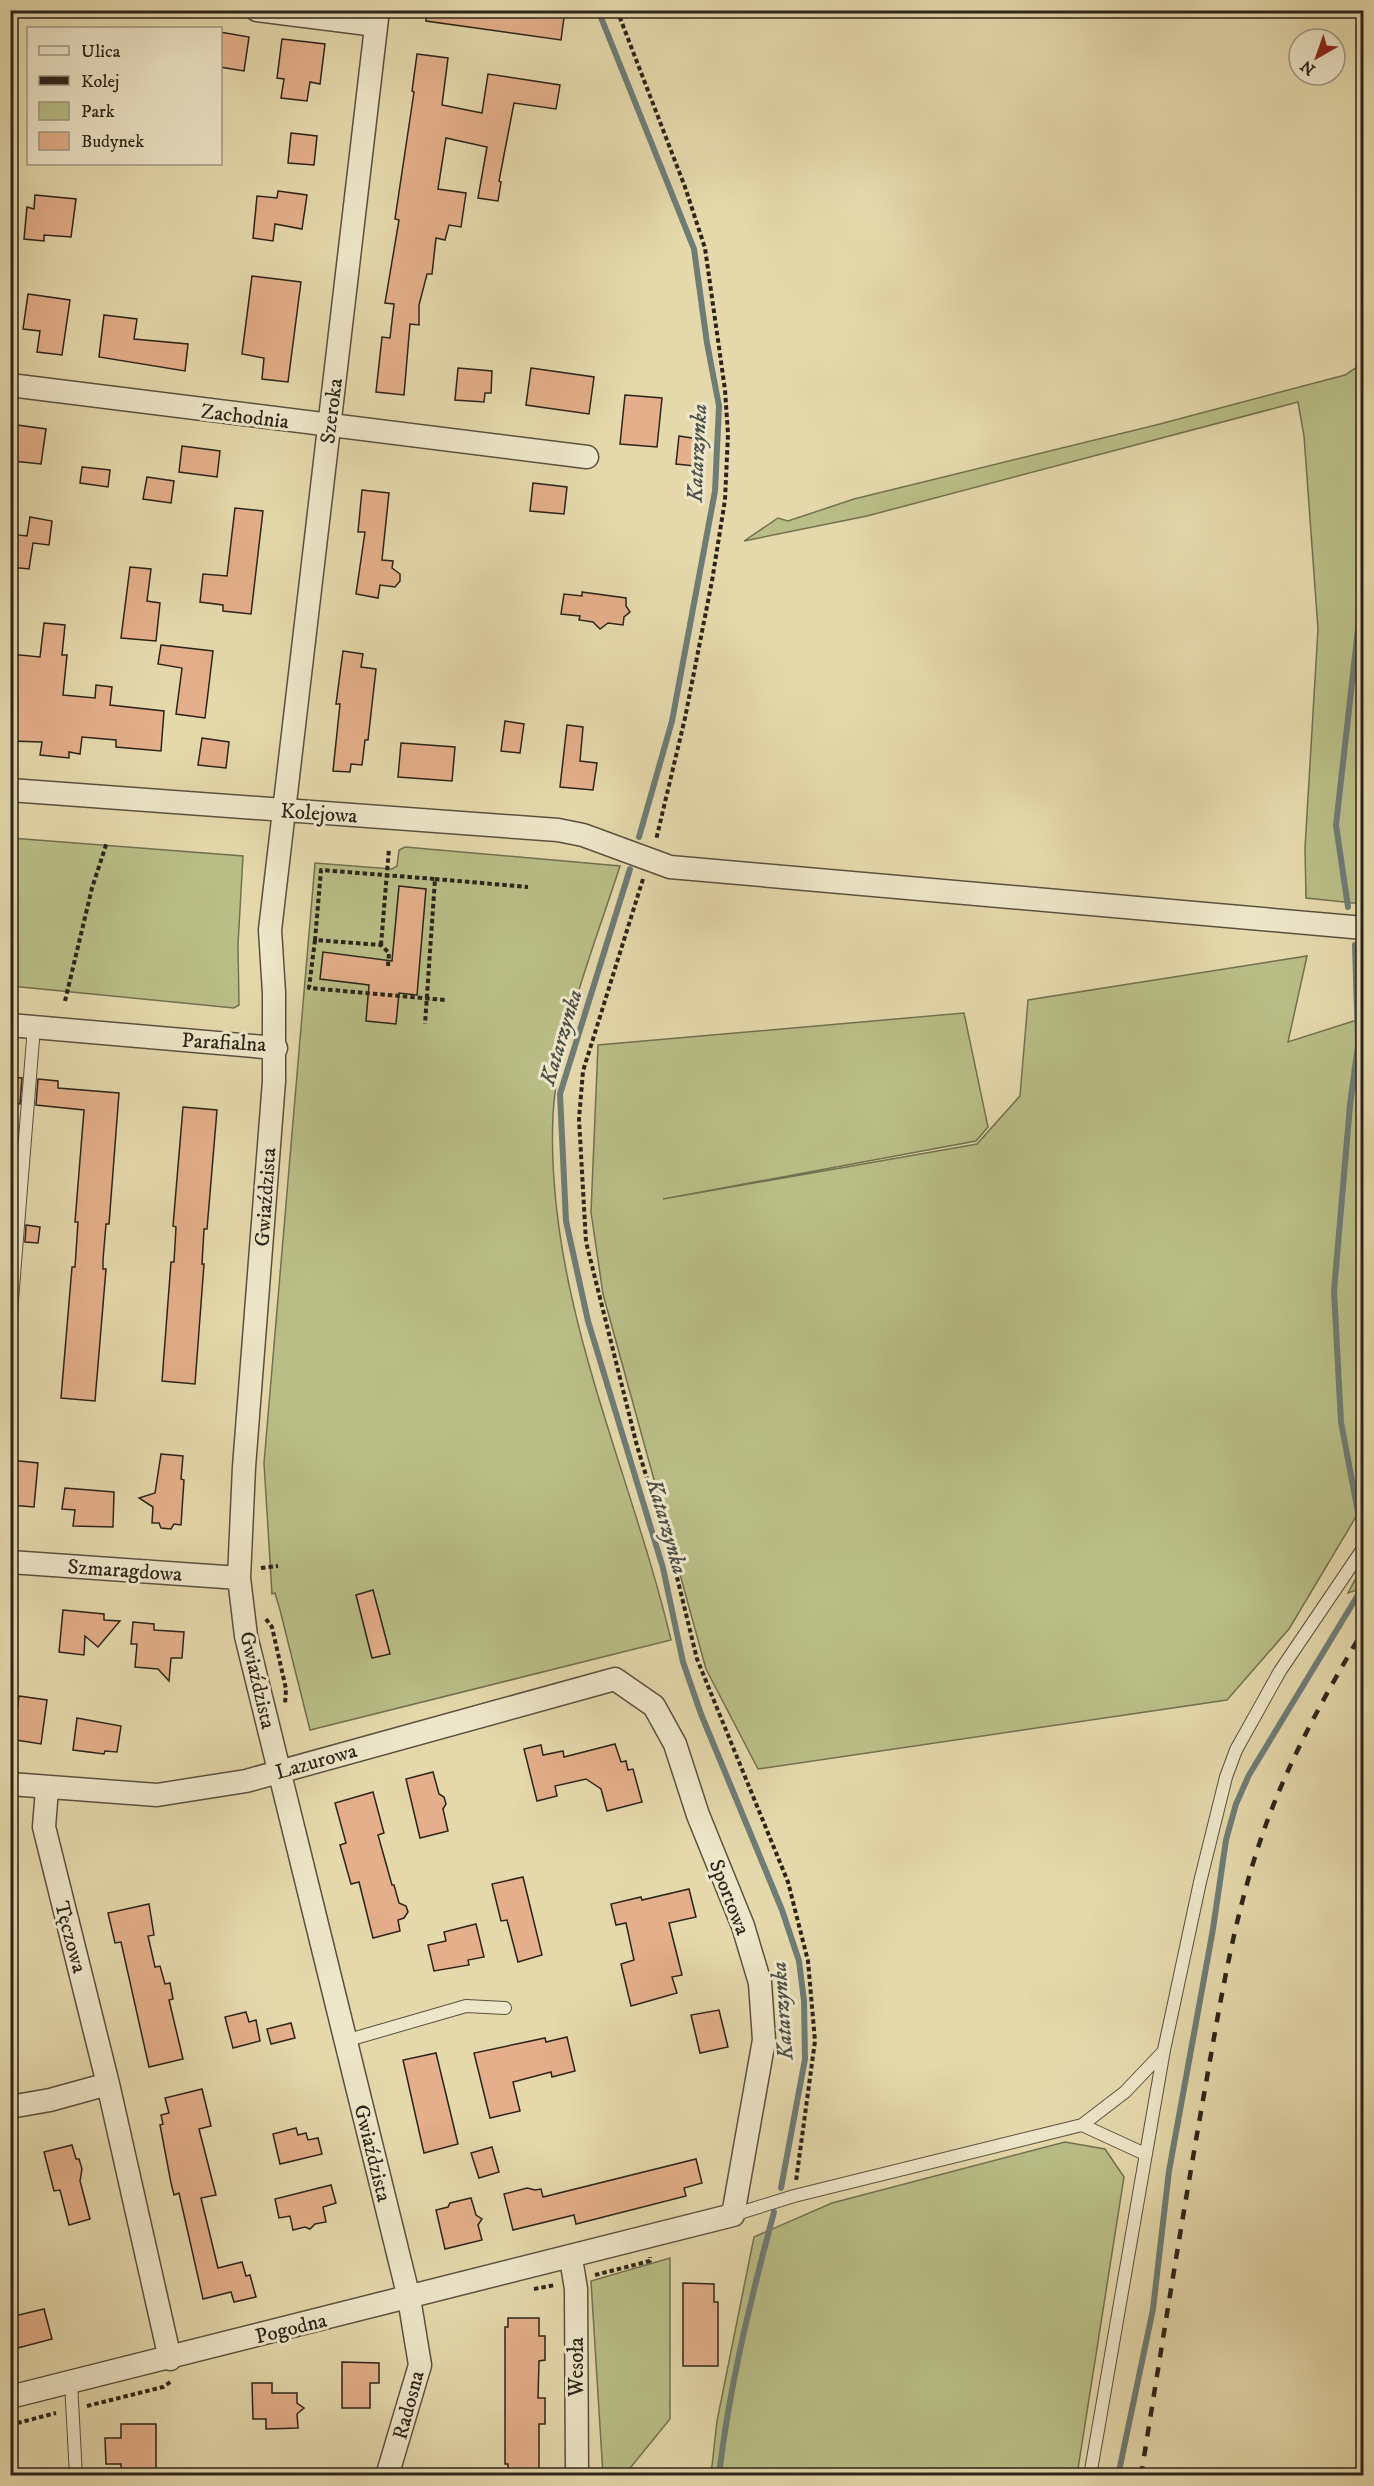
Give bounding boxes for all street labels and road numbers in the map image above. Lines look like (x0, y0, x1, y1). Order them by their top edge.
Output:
street label: Szeroka (315, 377, 349, 445)
street label: Zachodnia (199, 399, 290, 435)
street label: Kolejowa (280, 798, 358, 830)
street label: Parafialna (181, 1028, 267, 1058)
street label: Gwiaździsta (250, 1147, 282, 1247)
street label: Szmaragdowa (67, 1554, 183, 1588)
street label: Gwiaździsta (233, 1629, 281, 1732)
street label: Lazurowa (272, 1738, 360, 1786)
street label: Sportowa (703, 1856, 755, 1939)
street label: Tęczowa (48, 1899, 92, 1976)
street label: Gwiaździsta (347, 2102, 397, 2205)
street label: Pogodna (253, 2308, 330, 2350)
street label: Wesoła (564, 2337, 590, 2398)
street label: Radosna (387, 2368, 431, 2443)

